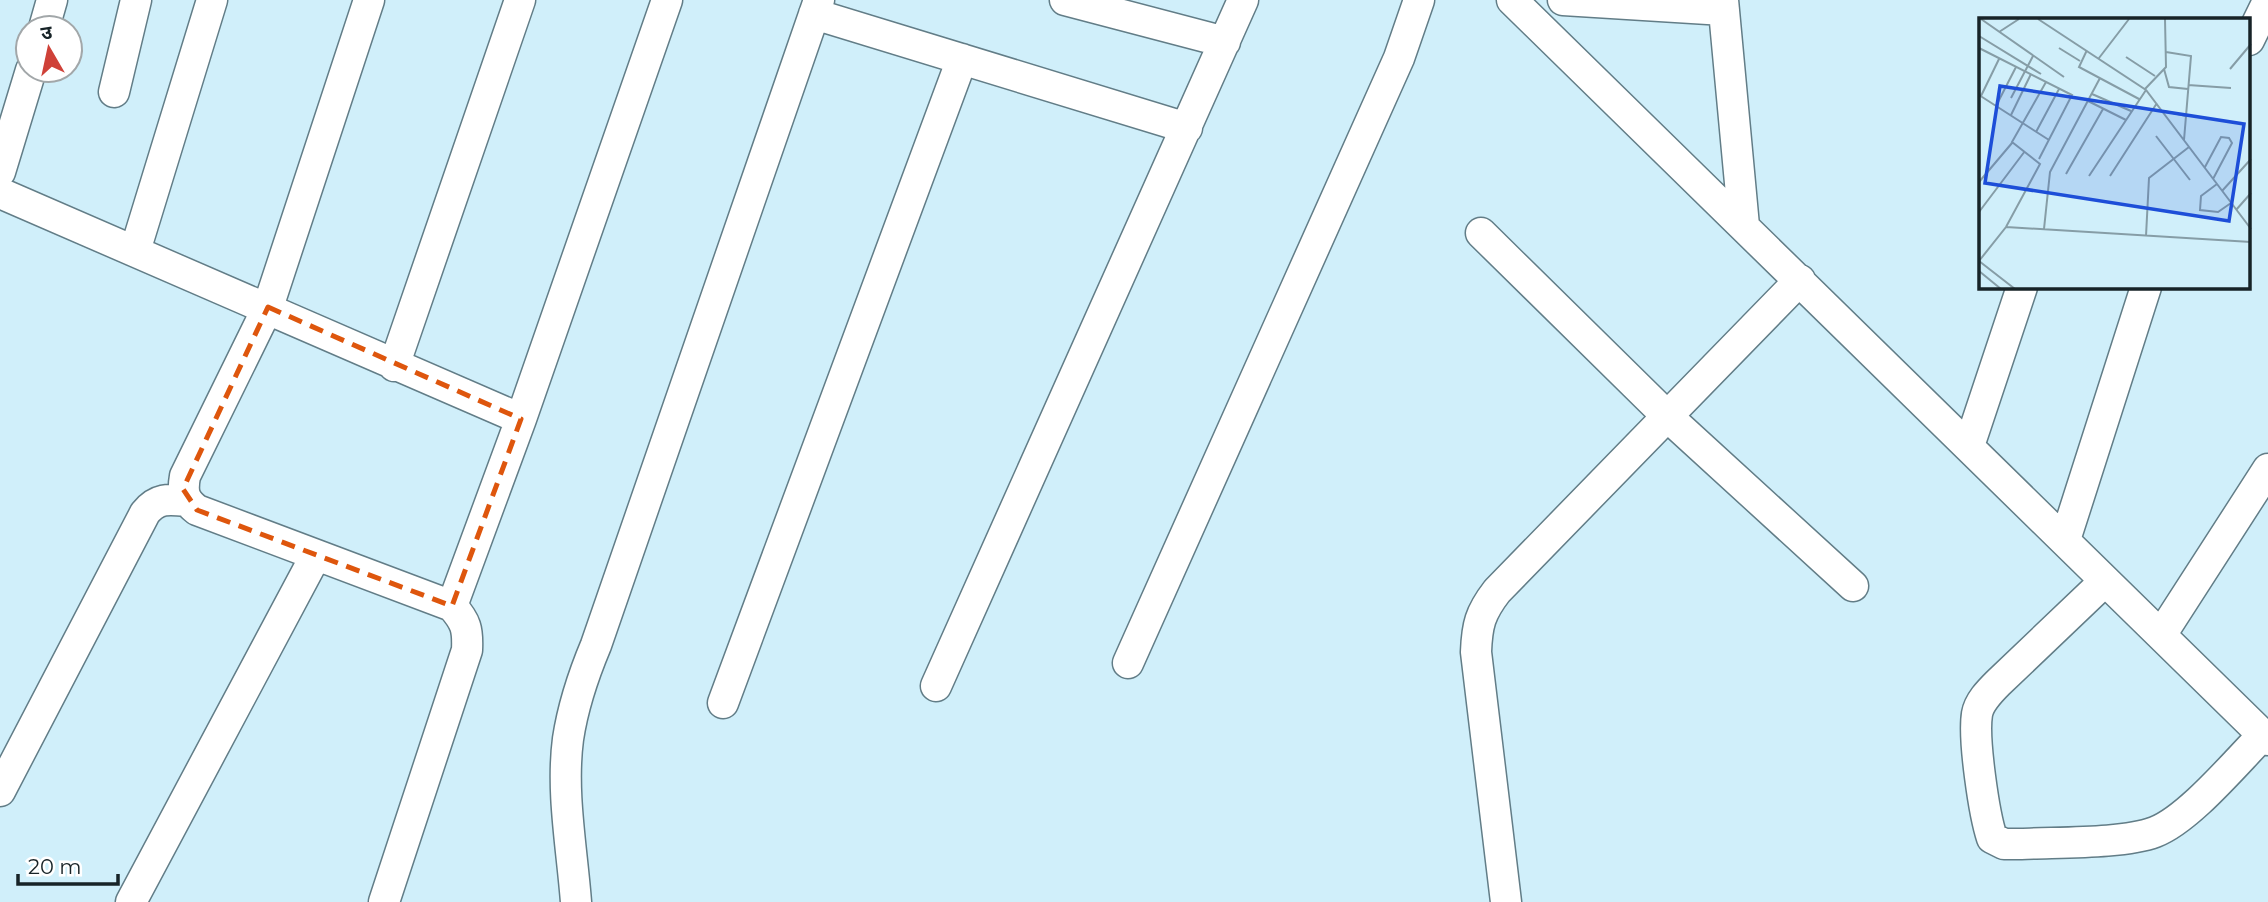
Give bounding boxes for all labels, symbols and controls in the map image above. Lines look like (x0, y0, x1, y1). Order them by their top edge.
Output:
north arrow (14, 14, 84, 84)
inset map (1979, 18, 2250, 289)
text: उ (39, 20, 55, 45)
scale bar (18, 842, 117, 886)
text: 20 m (28, 854, 82, 879)

